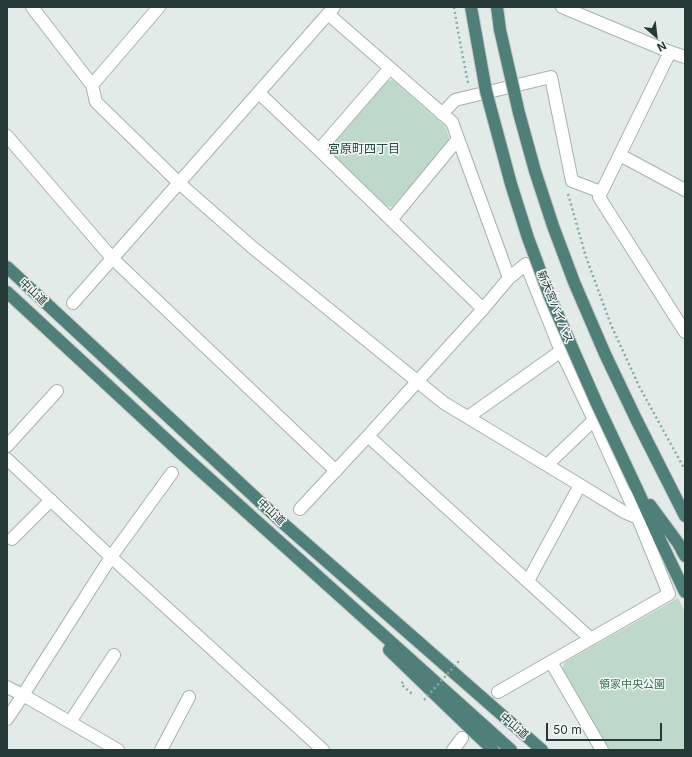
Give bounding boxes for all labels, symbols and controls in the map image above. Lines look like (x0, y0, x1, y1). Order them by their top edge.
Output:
north arrow (636, 16, 676, 56)
text: N (655, 38, 669, 55)
district label: 宮原町四丁目 (328, 142, 400, 156)
street label: 新大宮バイパス (534, 269, 576, 345)
street label: 中山道 (16, 276, 50, 308)
street label: 中山道 (254, 496, 288, 528)
park label: 領家中央公園 (599, 678, 665, 692)
street label: 中山道 (497, 710, 531, 742)
scale bar (548, 715, 664, 741)
text: 50 m (553, 722, 582, 737)

